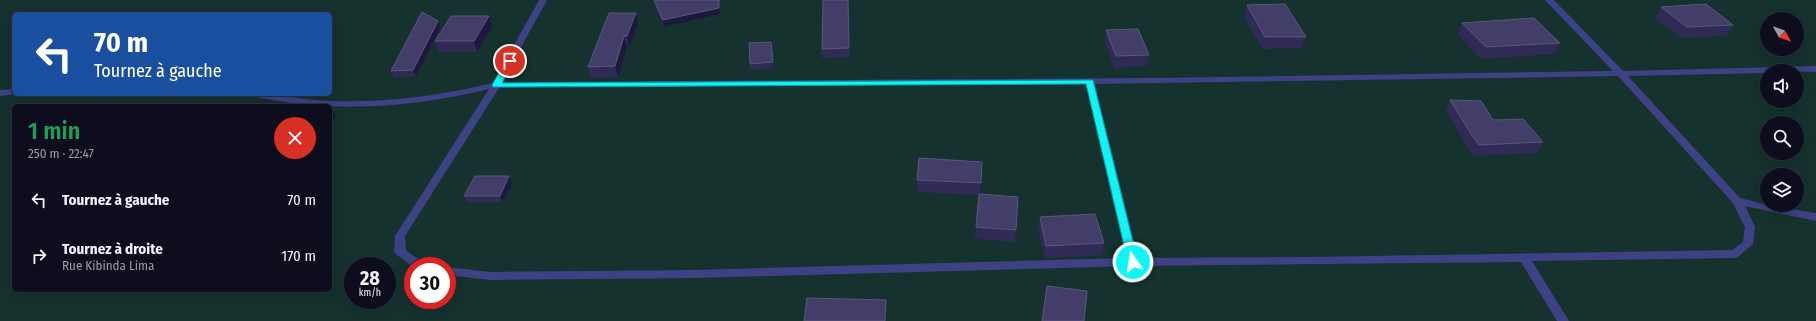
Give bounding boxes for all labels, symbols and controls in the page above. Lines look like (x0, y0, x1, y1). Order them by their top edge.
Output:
north arrow (1760, 12, 1804, 56)
map controls (1760, 12, 1804, 212)
text: 70 m (94, 26, 148, 59)
icon: left (28, 28, 80, 80)
pin (493, 44, 527, 78)
icon: arrive (499, 50, 521, 72)
text: Tournez à gauche (94, 60, 222, 82)
button: sound (1760, 64, 1804, 108)
button: search (1760, 116, 1804, 160)
text: 1 min (28, 117, 80, 145)
button: close (274, 117, 316, 159)
text: 250 m · 22:47 (28, 146, 94, 161)
button: layers (1760, 168, 1804, 212)
icon: left (28, 189, 50, 211)
text: Tournez à gauche (62, 191, 169, 209)
text: 70 m (287, 191, 316, 209)
text: Tournez à droite (62, 240, 163, 258)
position arrow (1112, 241, 1154, 283)
icon: right (28, 245, 50, 267)
text: 170 m (281, 247, 316, 265)
speed limit sign: 30 (404, 257, 456, 309)
text: Rue Kibinda Lima (62, 258, 154, 273)
text: 28 (360, 266, 380, 290)
text: km/h (359, 287, 381, 299)

